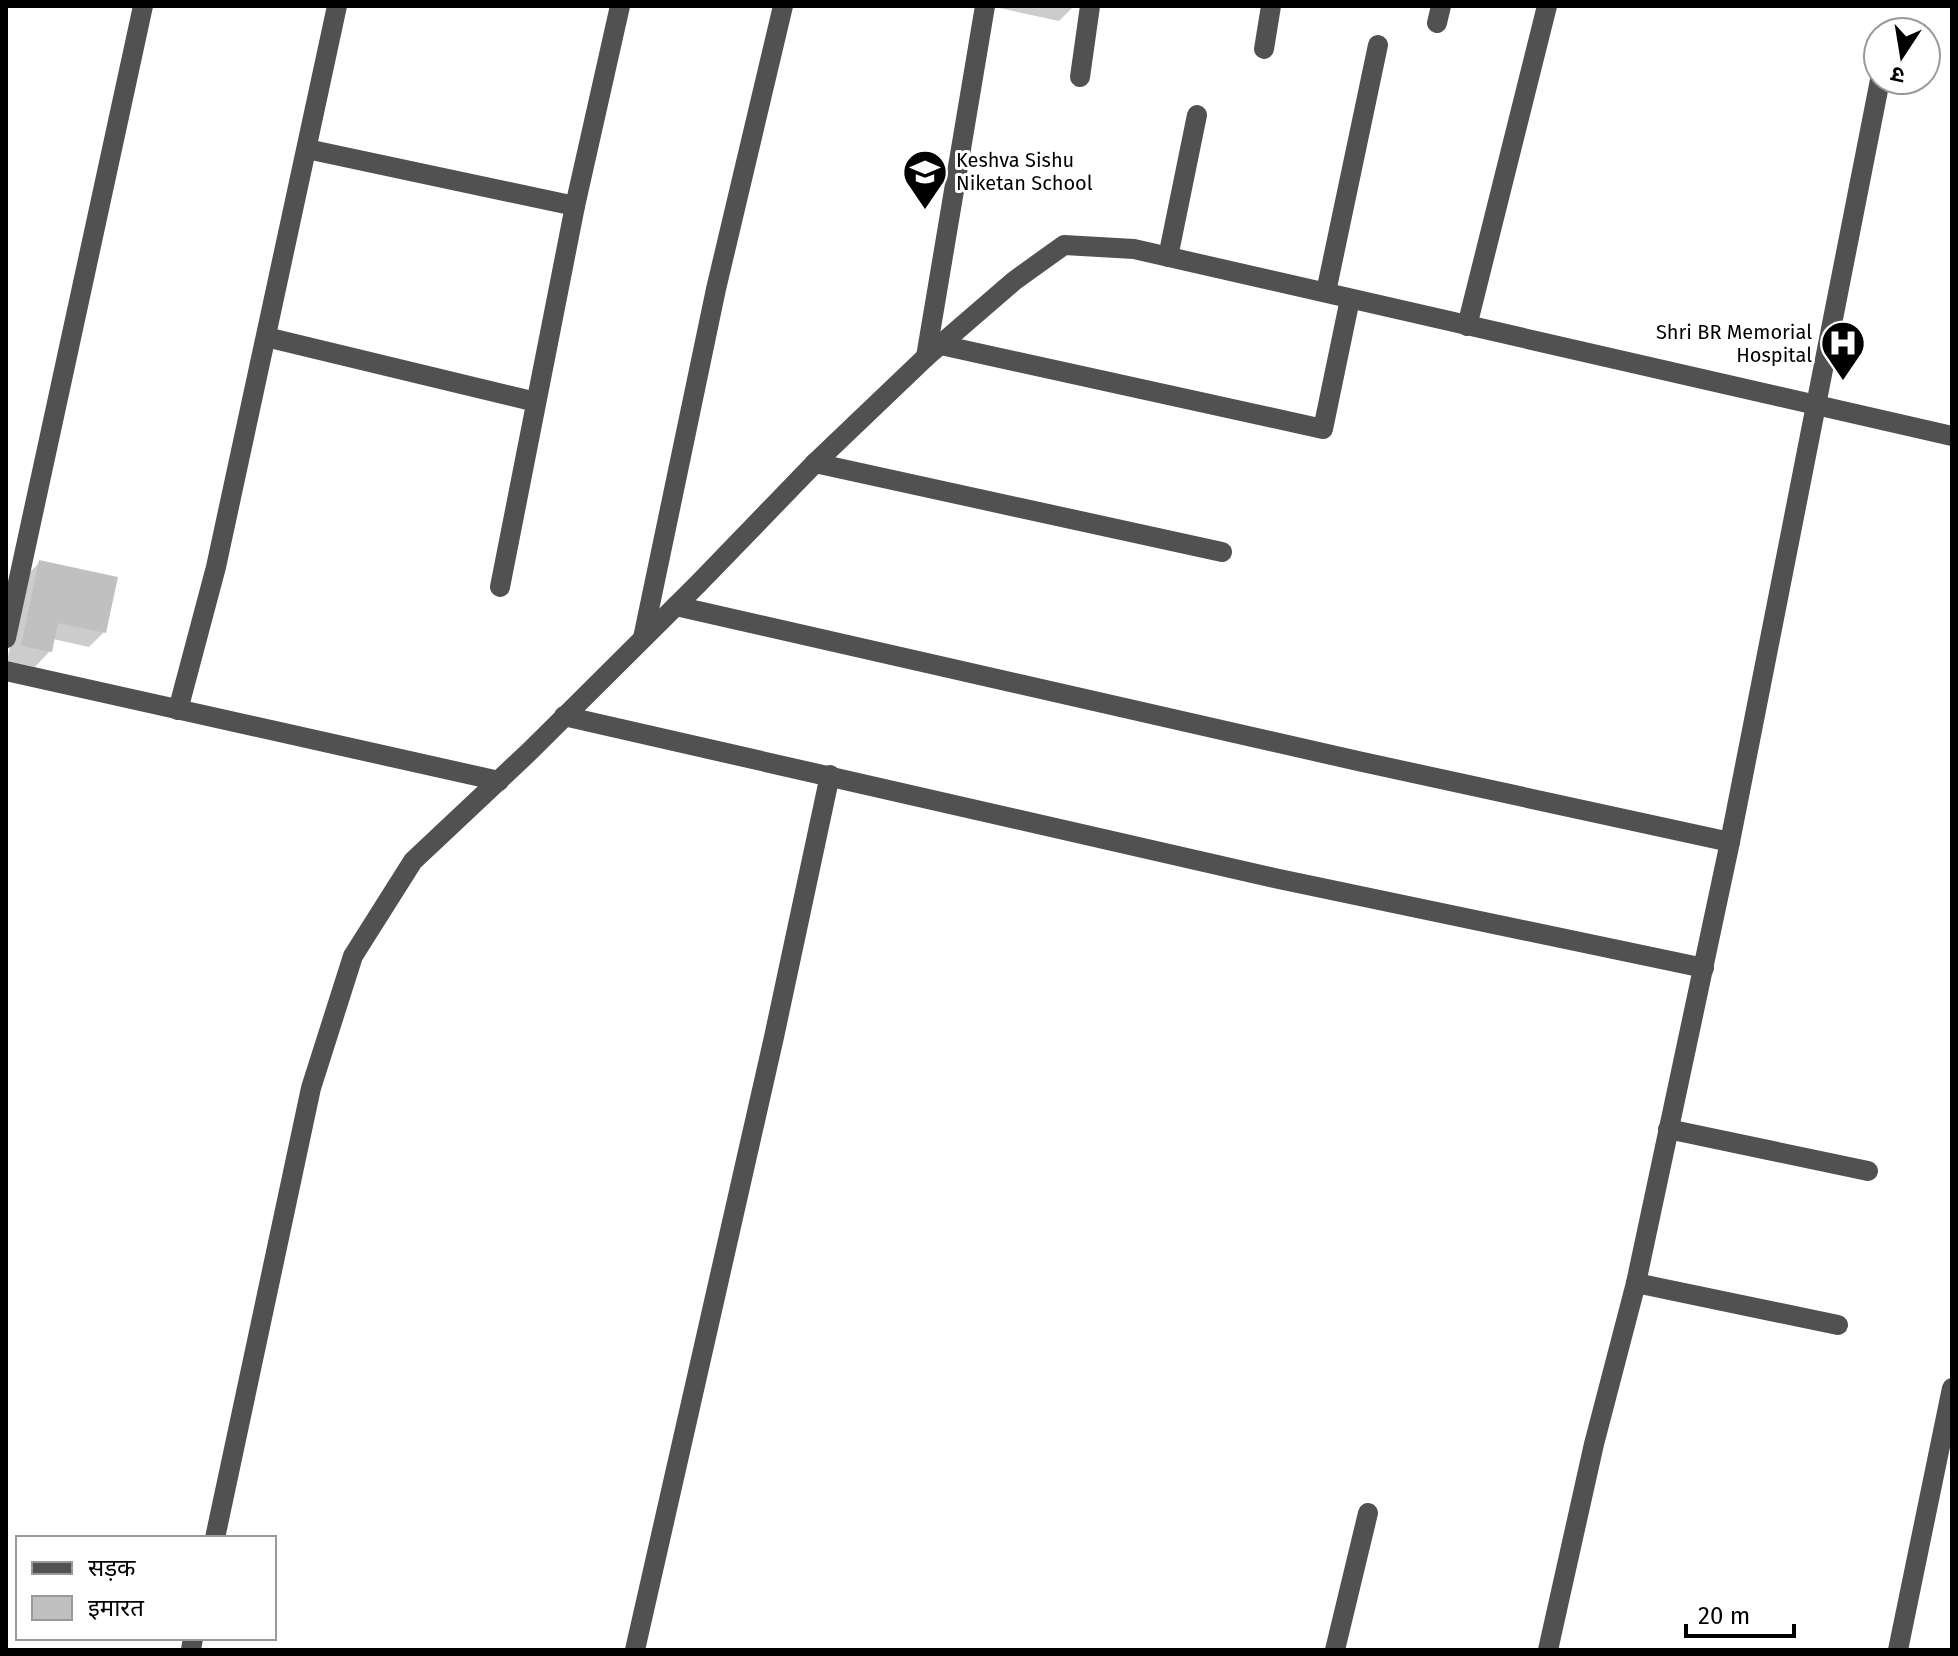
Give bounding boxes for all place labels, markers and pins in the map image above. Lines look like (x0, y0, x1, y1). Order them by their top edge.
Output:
school or university icon: Keshva Sishu Niketan School (901, 148, 949, 211)
place label: Keshva Sishu Niketan School (956, 148, 1093, 195)
hospital icon: Shri BR Memorial Hospital (1819, 319, 1867, 382)
place label: Shri BR Memorial Hospital (1656, 320, 1812, 367)

